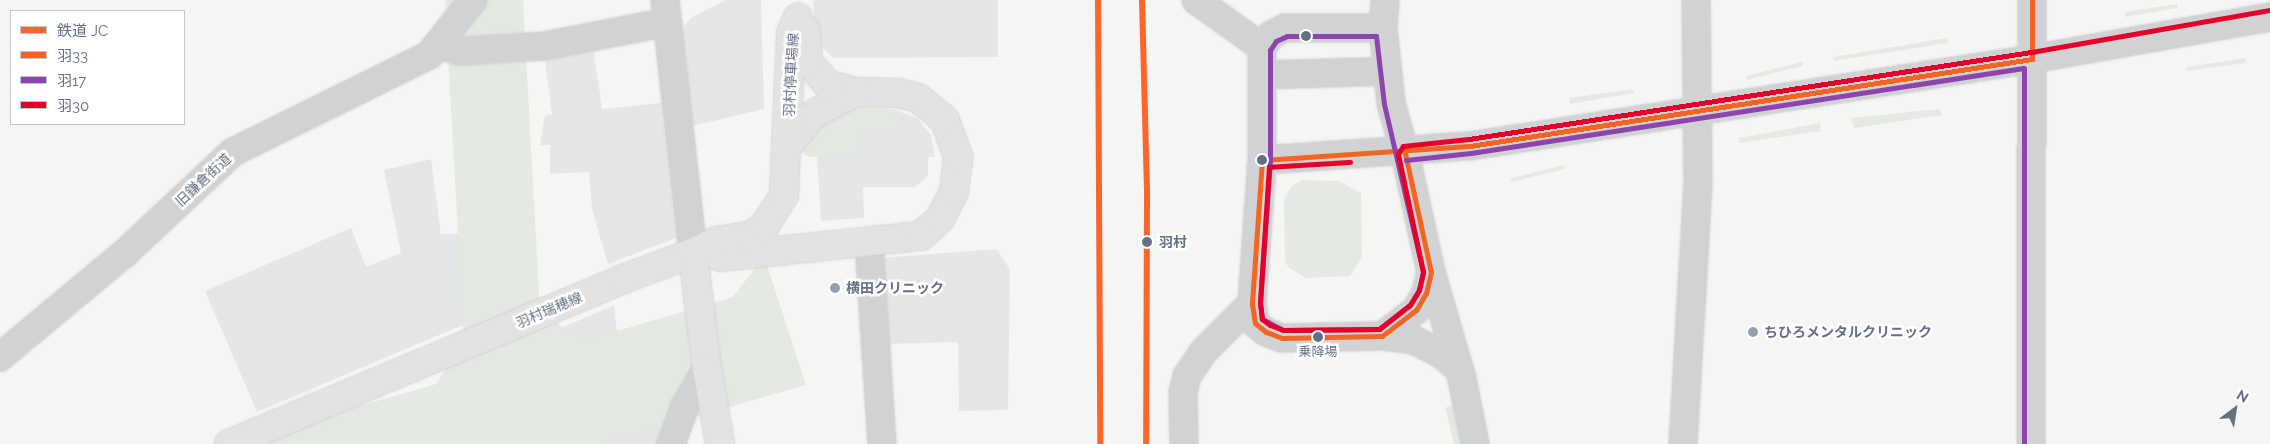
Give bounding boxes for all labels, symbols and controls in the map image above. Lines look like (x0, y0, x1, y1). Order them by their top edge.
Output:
legend (10, 10, 185, 125)
text: 鉄道 JC (57, 22, 108, 40)
unlabelled marker (1301, 31, 1311, 41)
street label: 羽村停車場線 (780, 33, 802, 117)
text: 羽33 (57, 47, 88, 65)
text: 羽17 (57, 72, 86, 90)
text: 羽30 (57, 97, 89, 115)
street label: 旧鎌倉街道 (172, 150, 234, 210)
unlabelled marker (1257, 155, 1267, 165)
marker: 羽村 (1139, 234, 1155, 250)
place label: 羽村 (1159, 234, 1187, 250)
place label: 横田クリニック (846, 280, 944, 296)
marker: 横田クリニック (828, 281, 842, 295)
street label: 羽村瑞穂線 (514, 289, 584, 331)
place label: ちひろメンタルクリニック (1764, 324, 1932, 340)
marker: ちひろメンタルクリニック (1746, 325, 1760, 339)
marker: 乗降場 (1313, 332, 1323, 342)
place label: 乗降場 (1299, 344, 1337, 360)
north arrow (2210, 384, 2260, 434)
text: N (2234, 387, 2251, 406)

